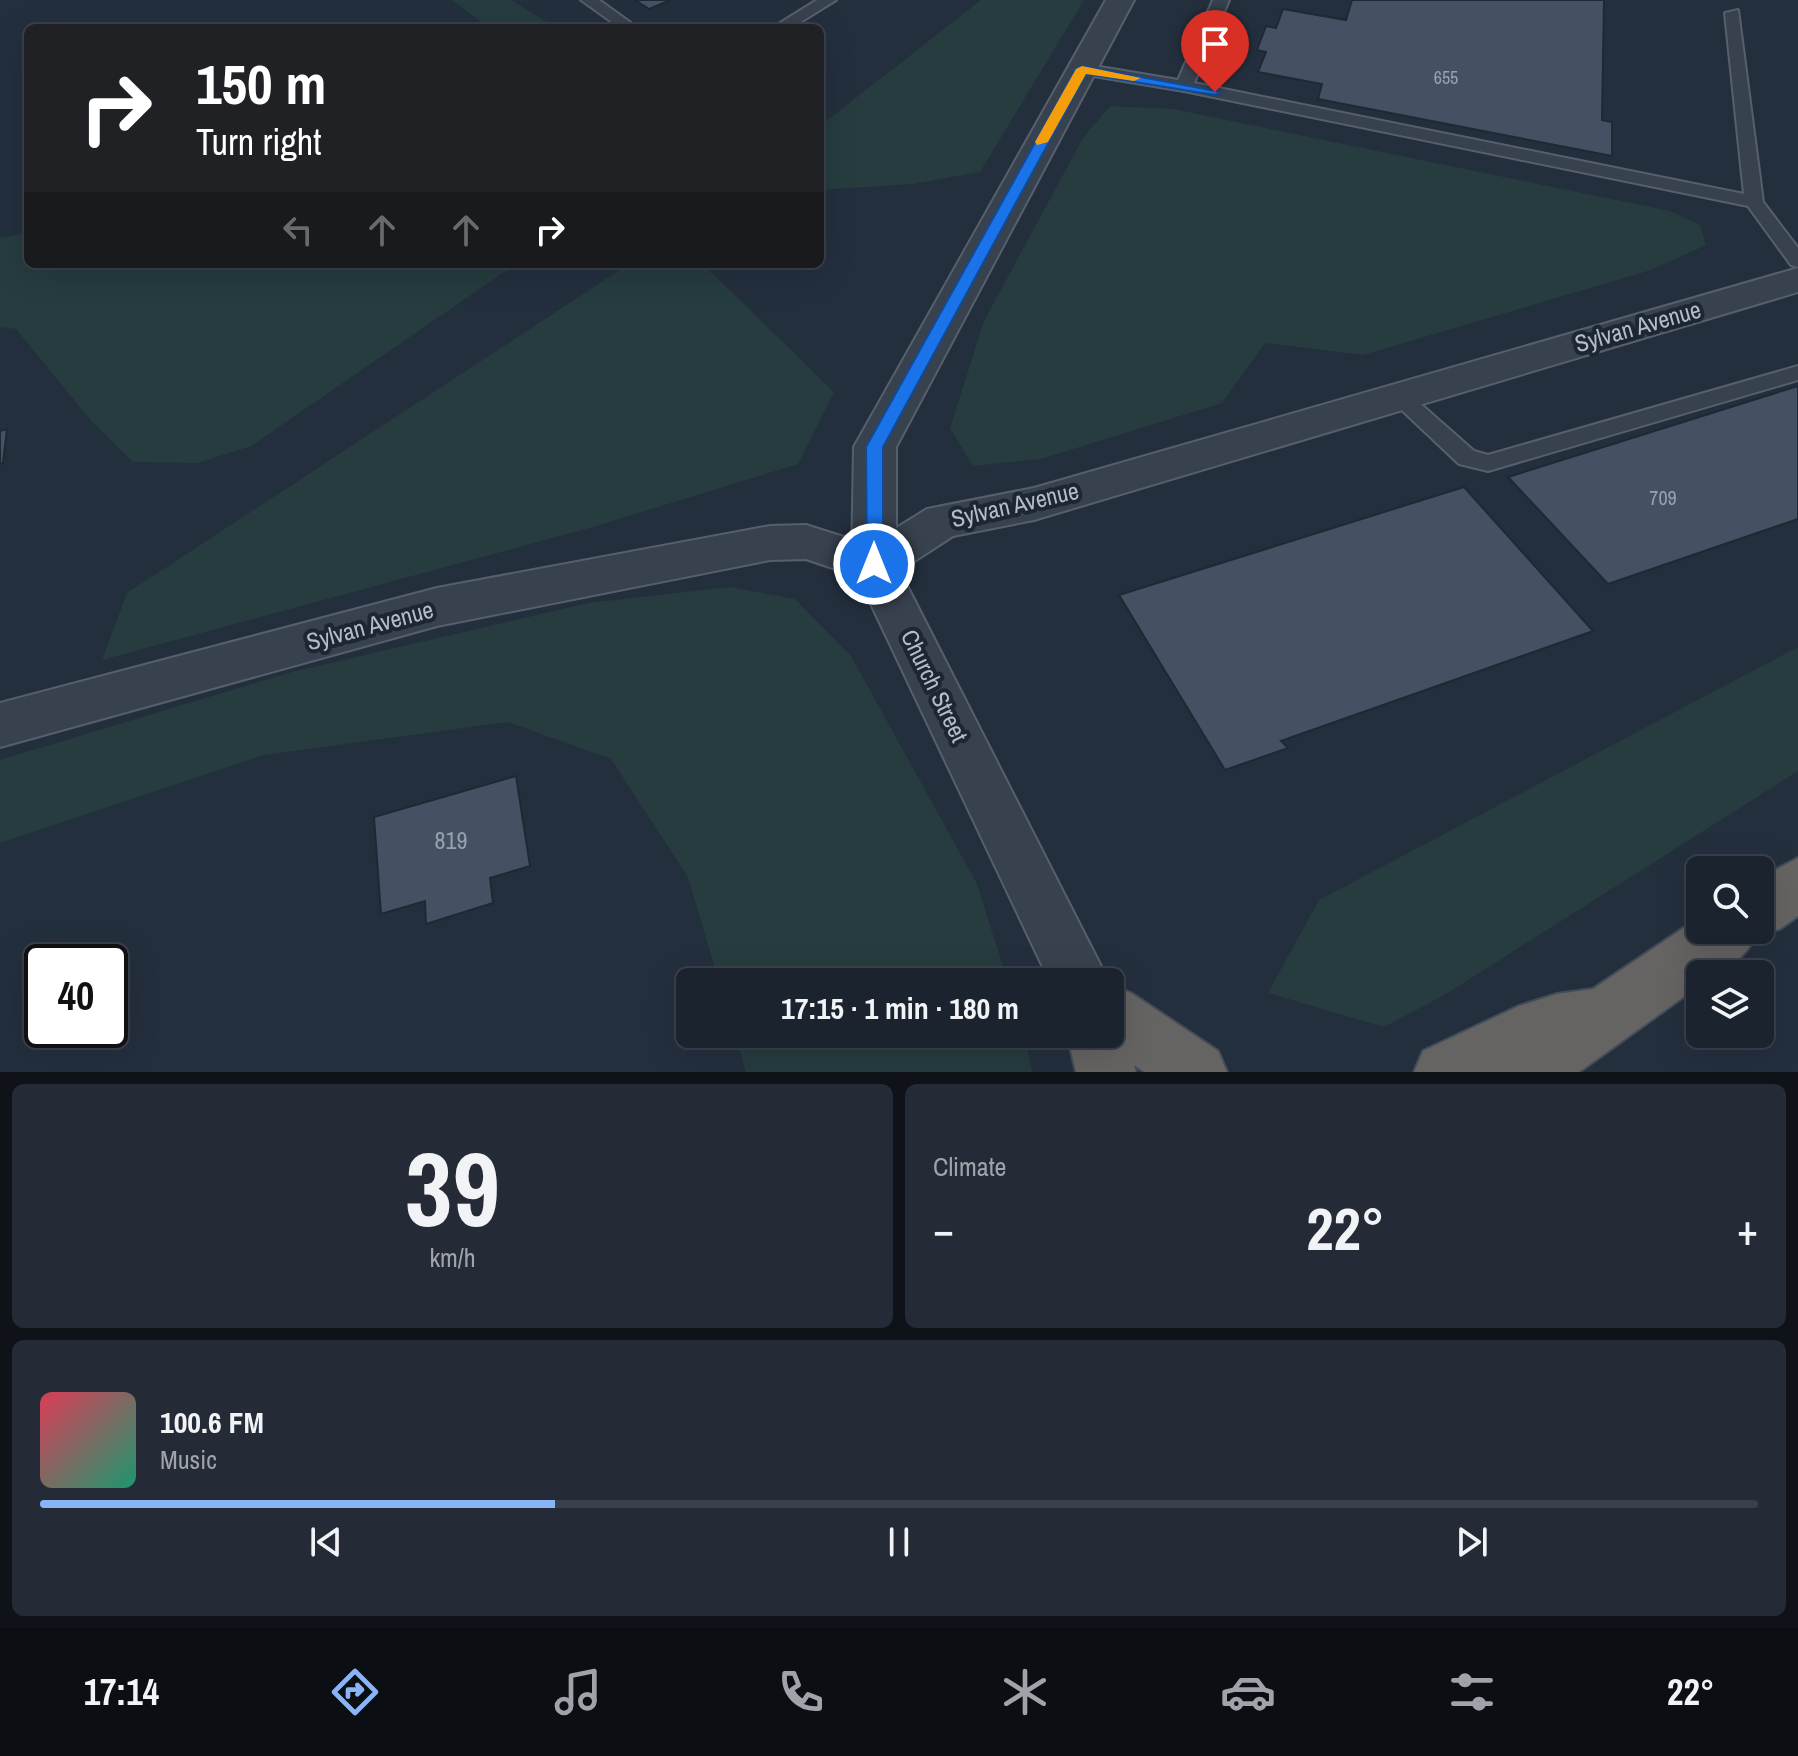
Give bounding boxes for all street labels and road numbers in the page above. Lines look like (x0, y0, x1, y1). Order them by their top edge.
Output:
street label: Sylvan Avenue (1571, 293, 1705, 359)
street label: Sylvan Avenue (948, 474, 1082, 534)
street label: Sylvan Avenue (303, 593, 437, 657)
street label: Church Street (894, 624, 976, 748)

